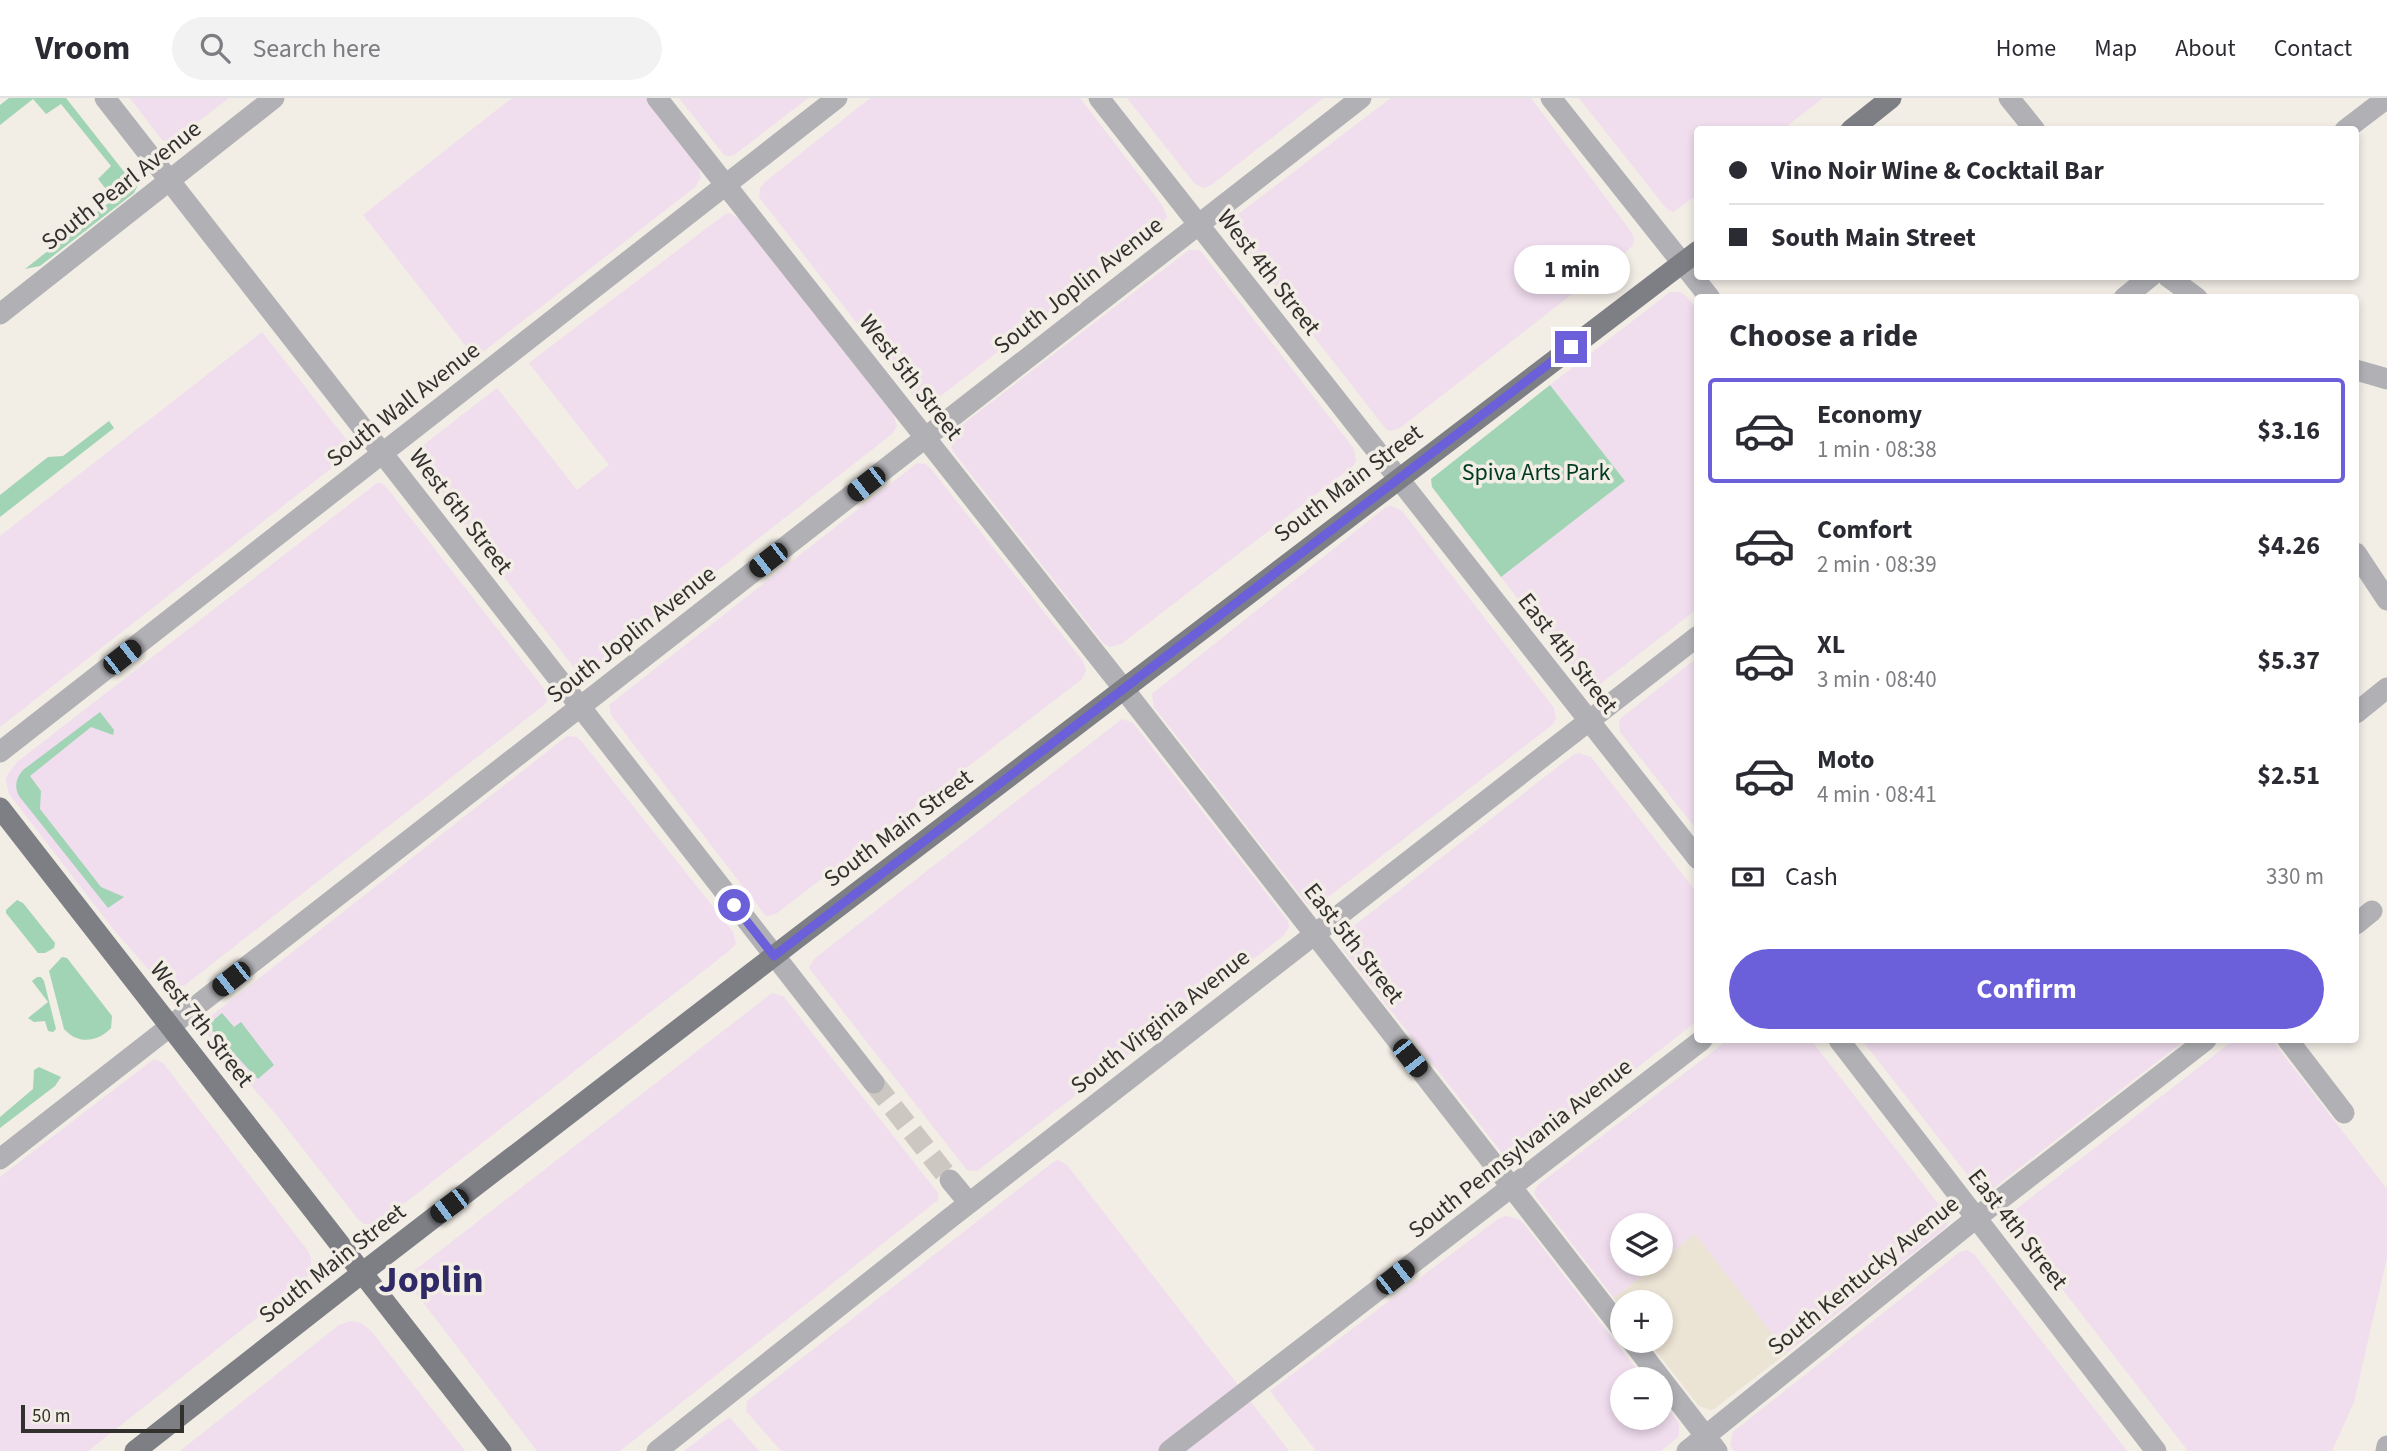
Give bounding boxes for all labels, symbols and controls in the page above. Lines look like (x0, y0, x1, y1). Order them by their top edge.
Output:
search box (172, 17, 662, 80)
text: Vroom (35, 25, 130, 72)
icon: search (196, 29, 234, 67)
text: Search here (252, 30, 381, 67)
text: Home (1996, 31, 2056, 66)
text: Map (2094, 31, 2137, 66)
text: About (2175, 31, 2236, 66)
text: Contact (2274, 31, 2352, 66)
street label: South Pearl Avenue (34, 112, 209, 259)
text: Vino Noir Wine & Cocktail Bar (1771, 152, 2104, 189)
street label: West 4th Street (1208, 202, 1329, 343)
street label: South Joplin Avenue (986, 208, 1170, 363)
text: South Main Street (1771, 219, 1976, 256)
callout: 1 min (1513, 246, 1629, 294)
text: 1 min (1544, 253, 1600, 286)
street label: West 5th Street (850, 307, 971, 448)
text: Choose a ride (1729, 313, 1918, 359)
route end (1555, 331, 1587, 363)
street label: South Wall Avenue (319, 333, 488, 476)
text: Economy (1817, 396, 1922, 433)
icon: car (1733, 399, 1796, 462)
text: $3.16 (2257, 412, 2320, 449)
street label: South Main Street (1267, 416, 1430, 551)
text: 1 min · 08:38 (1817, 433, 1937, 466)
street label: West 6th Street (400, 441, 521, 582)
park label: Spiva Arts Park (1462, 455, 1610, 490)
car (843, 463, 890, 505)
text: Comfort (1817, 511, 1912, 548)
icon: car (1733, 514, 1796, 577)
text: $4.26 (2257, 527, 2320, 564)
car (745, 539, 792, 581)
text: 2 min · 08:39 (1817, 548, 1937, 581)
street label: South Joplin Avenue (539, 557, 723, 712)
street label: East 4th Street (1509, 585, 1626, 721)
text: XL (1817, 626, 1845, 663)
icon: car (1733, 629, 1796, 692)
car (99, 636, 146, 678)
text: $5.37 (2257, 642, 2320, 679)
text: 3 min · 08:40 (1817, 663, 1937, 696)
text: Moto (1817, 741, 1874, 778)
icon: car (1733, 744, 1796, 807)
text: $2.51 (2257, 757, 2320, 794)
street label: South Main Street (817, 761, 980, 896)
text: 4 min · 08:41 (1817, 778, 1937, 811)
icon: cash (1729, 858, 1767, 896)
text: Cash (1785, 858, 1838, 895)
text: 330 m (2266, 860, 2324, 893)
street label: East 5th Street (1295, 875, 1412, 1011)
route start (718, 889, 750, 921)
street label: South Virginia Avenue (1063, 940, 1257, 1103)
button: Confirm (1729, 949, 2324, 1029)
street label: West 7th Street (141, 954, 262, 1095)
car (208, 958, 255, 1000)
car (1389, 1035, 1432, 1081)
street label: South Pennsylvania Avenue (1401, 1050, 1640, 1247)
street label: East 4th Street (1959, 1161, 2076, 1297)
car (426, 1185, 473, 1227)
street label: South Kentucky Avenue (1760, 1187, 1967, 1364)
street label: South Main Street (251, 1195, 413, 1332)
map controls (1610, 1213, 1673, 1430)
button: layers (1610, 1213, 1673, 1276)
district label: Joplin (378, 1253, 484, 1307)
car (1372, 1256, 1419, 1298)
button: + (1610, 1290, 1673, 1353)
button: − (1610, 1367, 1673, 1430)
scale bar (21, 1402, 184, 1434)
text: 50 m (32, 1403, 70, 1430)

